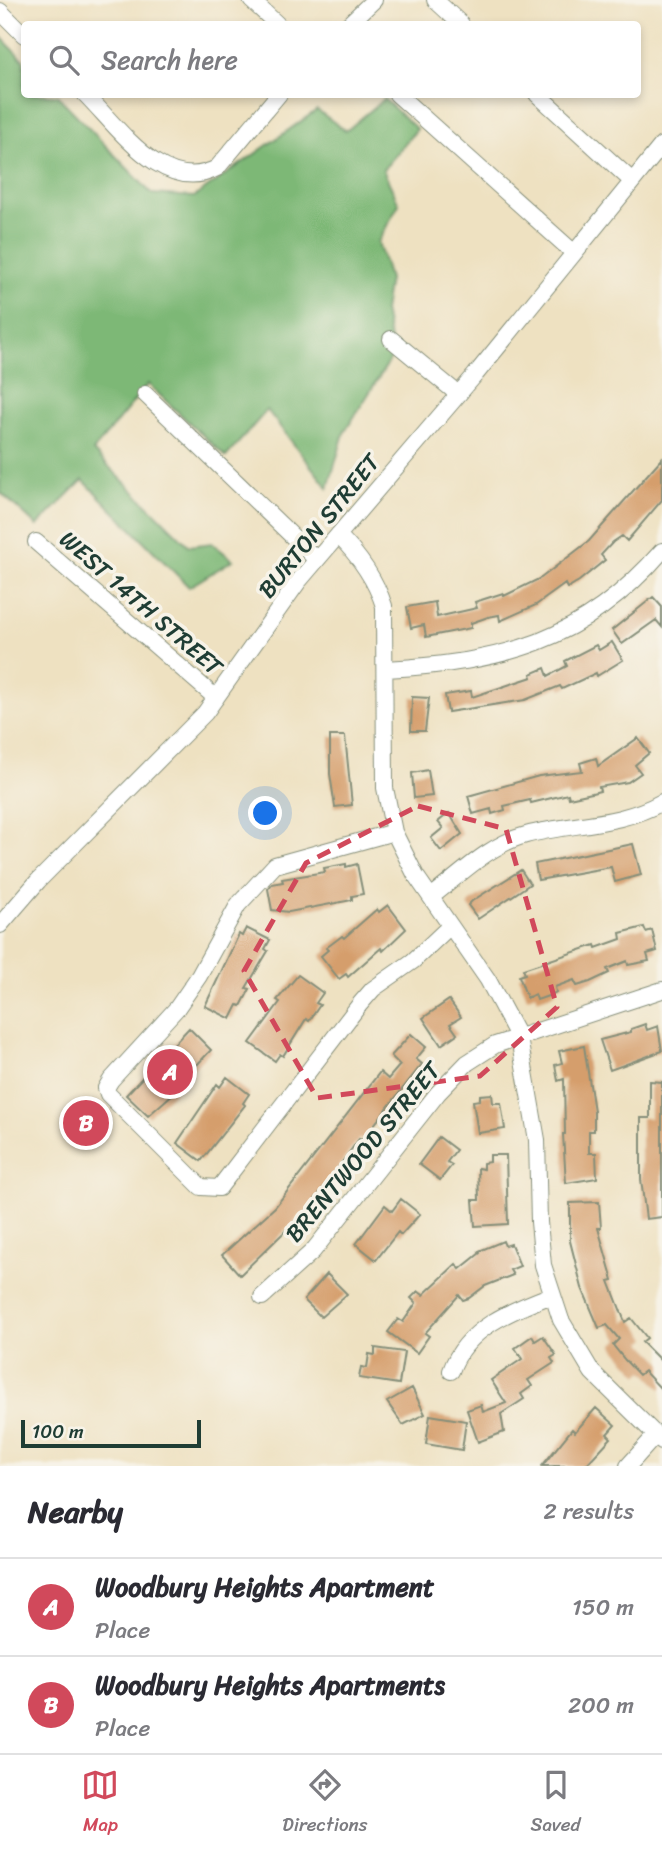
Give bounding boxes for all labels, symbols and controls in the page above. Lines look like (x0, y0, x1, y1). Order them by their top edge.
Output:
search box (21, 21, 641, 98)
text: Search here (101, 37, 238, 83)
icon: search (45, 41, 83, 79)
street label: BURTON STREET (247, 443, 392, 608)
street label: WEST 14TH STREET (49, 520, 234, 688)
your location (248, 796, 282, 830)
pin: A (147, 1046, 193, 1098)
street label: BRENTWOOD STREET (274, 1051, 453, 1252)
pin: B (63, 1097, 109, 1149)
text: 100 m (32, 1415, 84, 1448)
scale bar (21, 1417, 201, 1449)
text: Nearby (28, 1485, 123, 1539)
text: 2 results (543, 1491, 634, 1532)
text: Woodbury Heights Apartment (95, 1564, 434, 1610)
text: A (43, 1587, 59, 1628)
text: 150 m (572, 1587, 634, 1628)
text: Place (95, 1610, 150, 1651)
text: Woodbury Heights Apartments (95, 1662, 445, 1708)
text: B (44, 1685, 58, 1726)
text: 200 m (568, 1685, 634, 1726)
text: Place (95, 1708, 150, 1749)
tab: Map (81, 1766, 119, 1841)
tab: Directions (282, 1766, 368, 1841)
tab: Saved (530, 1766, 581, 1841)

